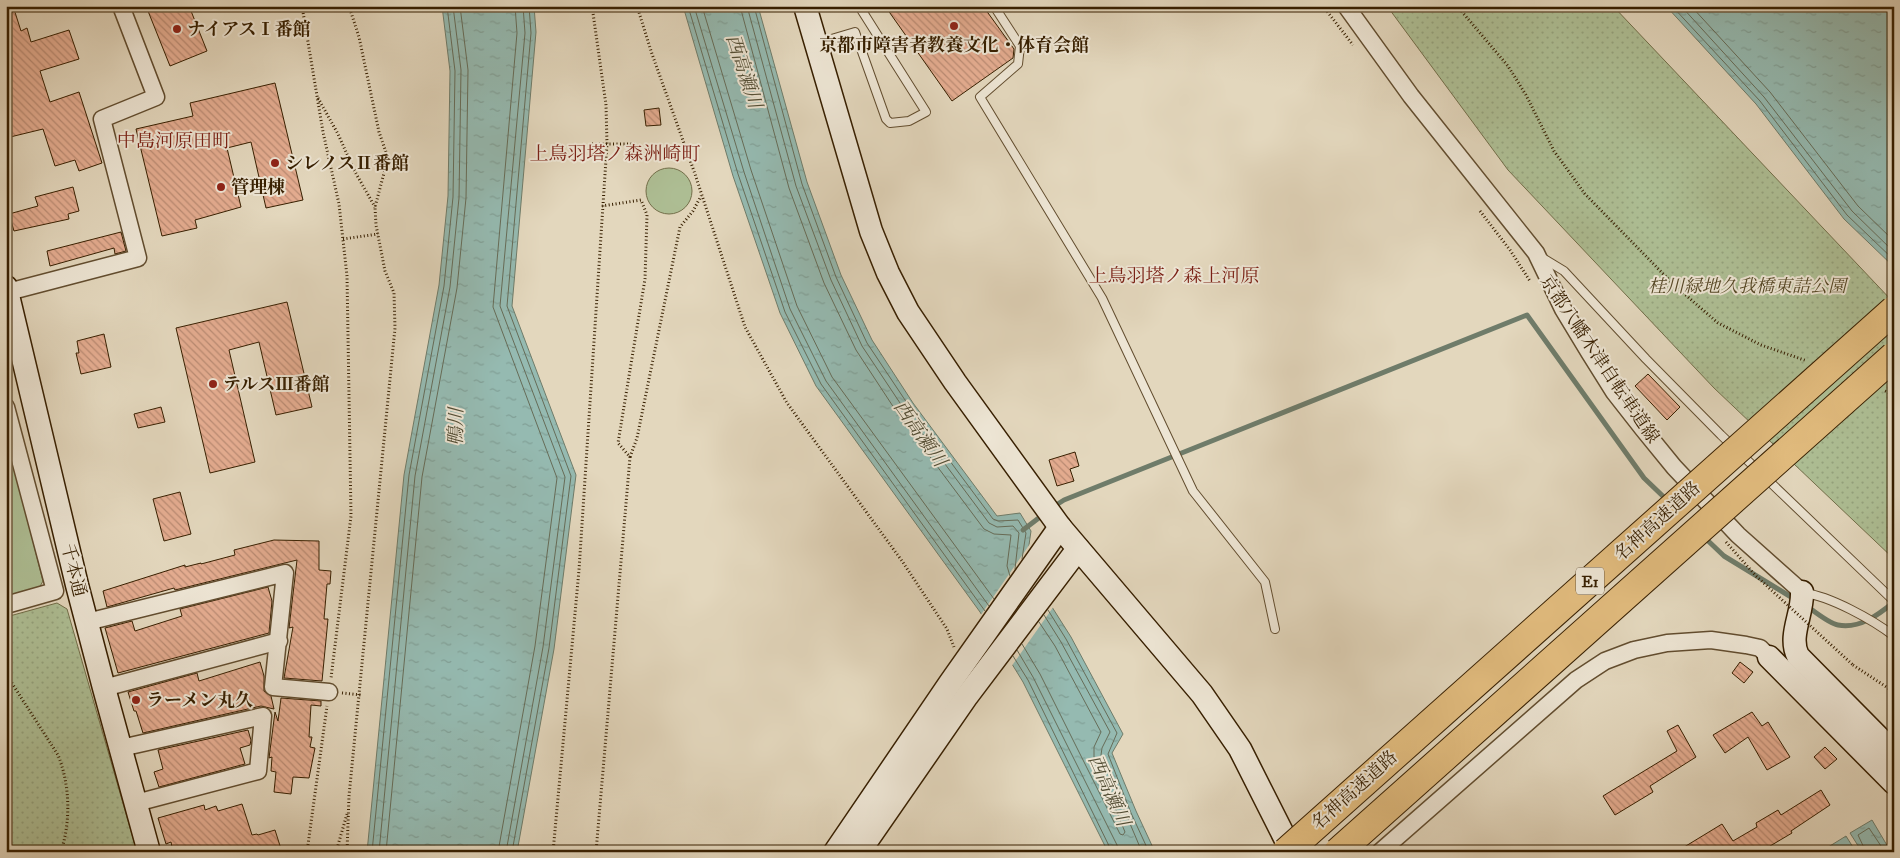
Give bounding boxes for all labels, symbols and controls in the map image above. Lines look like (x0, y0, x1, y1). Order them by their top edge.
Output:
place label: ナイアスⅠ番館 (187, 19, 310, 41)
marker: 京都市障害者教養文化・体育会館 (948, 20, 960, 32)
marker: ナイアスⅠ番館 (171, 23, 183, 35)
water label: 西高瀬川 (721, 32, 767, 113)
place label: 京都市障害者教養文化・体育会館 (819, 35, 1089, 57)
district label: 中島河原田町 (117, 130, 231, 153)
district label: 上鳥羽塔ノ森洲崎町 (529, 143, 701, 166)
place label: シレノスⅡ番館 (285, 153, 409, 175)
marker: シレノスⅡ番館 (269, 157, 281, 169)
place label: 管理棟 (231, 177, 285, 199)
marker: 管理棟 (215, 181, 227, 193)
district label: 上鳥羽塔ノ森上河原 (1088, 265, 1260, 288)
street label: 京都八幡木津自転車道線 (1535, 271, 1664, 448)
park label: 桂川緑地久我橋東詰公園 (1648, 276, 1849, 298)
place label: テルスⅢ番館 (223, 374, 330, 396)
marker: テルスⅢ番館 (207, 378, 219, 390)
water label: 西高瀬川 (889, 396, 952, 473)
water label: 鴨川 (445, 406, 468, 446)
street label: 名神高速道路 (1610, 477, 1705, 566)
street label: 千本通 (56, 541, 90, 599)
road number: E1 (1576, 568, 1604, 594)
place label: ラーメン丸久 (146, 690, 253, 712)
marker: ラーメン丸久 (130, 694, 142, 706)
street label: 名神高速道路 (1307, 746, 1402, 835)
water label: 西高瀬川 (1083, 751, 1135, 832)

